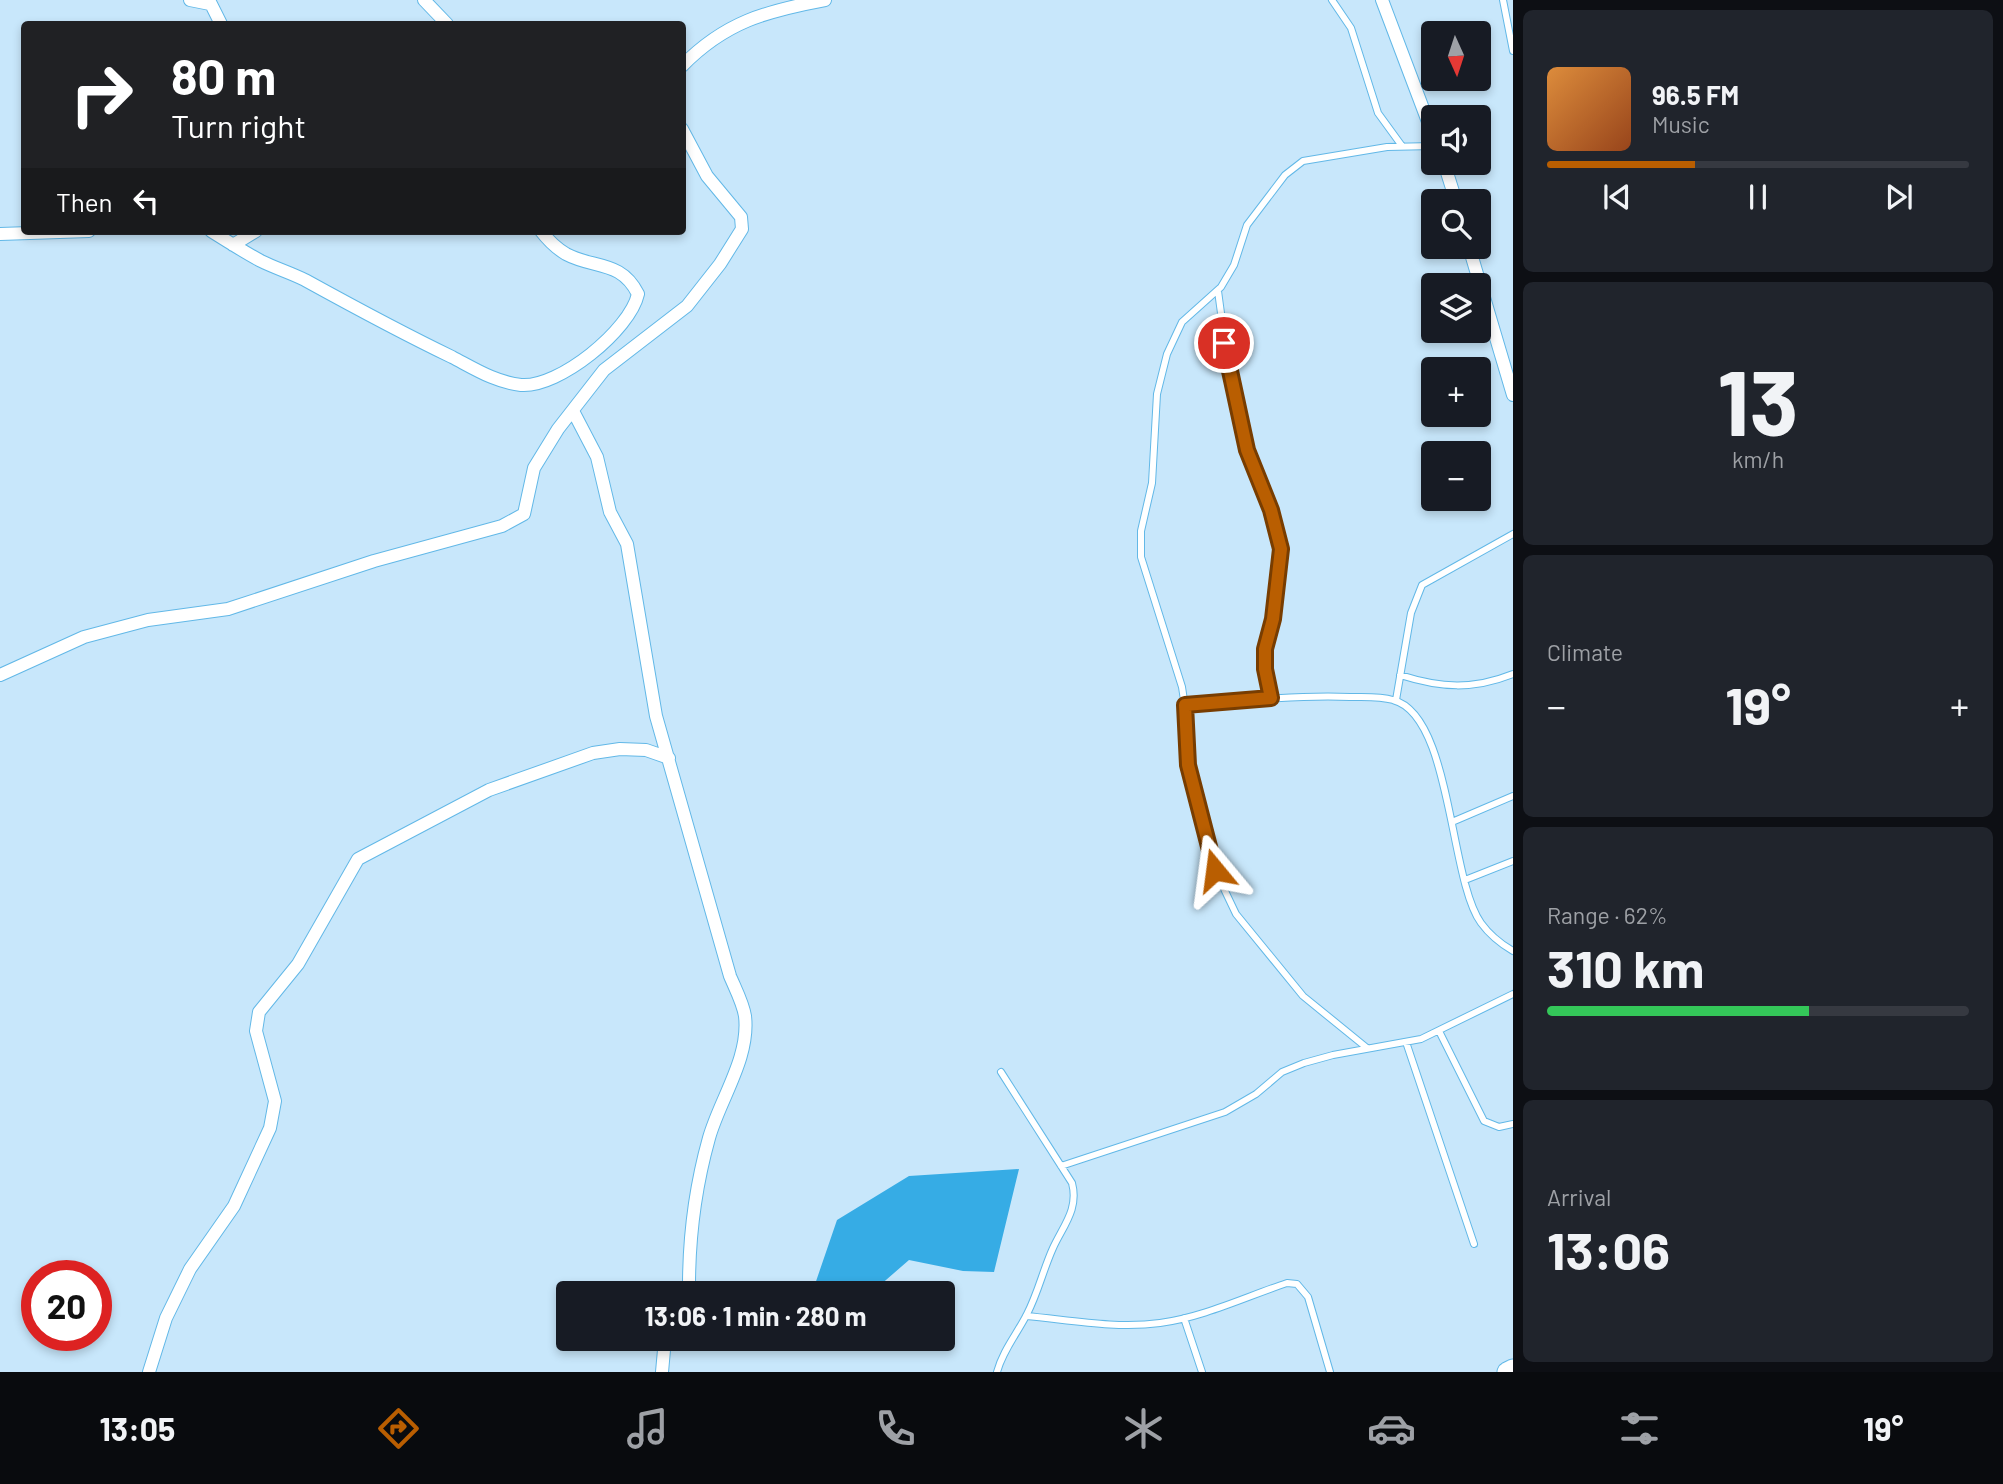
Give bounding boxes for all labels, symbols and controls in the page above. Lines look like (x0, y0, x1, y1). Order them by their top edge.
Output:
north arrow (1421, 21, 1491, 91)
map controls (1421, 21, 1491, 511)
text: 80 m (171, 46, 276, 105)
icon: right (56, 49, 147, 140)
text: 96.5 FM (1652, 79, 1739, 110)
button: sound (1421, 105, 1491, 175)
text: Turn right (171, 106, 306, 144)
text: Music (1652, 110, 1710, 138)
icon: previous (1598, 178, 1636, 216)
icon: pause (1739, 178, 1777, 216)
icon: next (1880, 178, 1918, 216)
icon: left (127, 182, 165, 220)
text: Then (56, 186, 113, 217)
button: search (1421, 189, 1491, 259)
button: layers (1421, 273, 1491, 343)
pin (1194, 313, 1254, 373)
icon: arrive (1205, 324, 1243, 362)
text: 13 (1717, 345, 1799, 454)
button: + (1421, 357, 1491, 427)
button: − (1421, 441, 1491, 511)
text: km/h (1732, 445, 1784, 473)
text: Climate (1547, 638, 1623, 666)
text: 19° (1725, 673, 1791, 735)
text: − (1547, 682, 1566, 728)
text: + (1950, 682, 1969, 728)
position arrow (1178, 833, 1252, 907)
text: Range · 62% (1547, 901, 1668, 929)
text: 310 km (1547, 936, 1705, 998)
text: Arrival (1547, 1183, 1611, 1211)
text: 13:06 (1547, 1218, 1670, 1280)
speed limit sign: 20 (21, 1260, 112, 1351)
text: 13:06 · 1 min · 280 m (645, 1300, 866, 1331)
icon: directions (374, 1404, 423, 1453)
icon: music (623, 1404, 672, 1453)
icon: phone (871, 1404, 920, 1453)
icon: climate (1119, 1404, 1168, 1453)
icon: car (1367, 1404, 1416, 1453)
icon: filters (1615, 1404, 1664, 1453)
text: 13:05 (100, 1409, 175, 1447)
text: 19° (1863, 1409, 1903, 1447)

